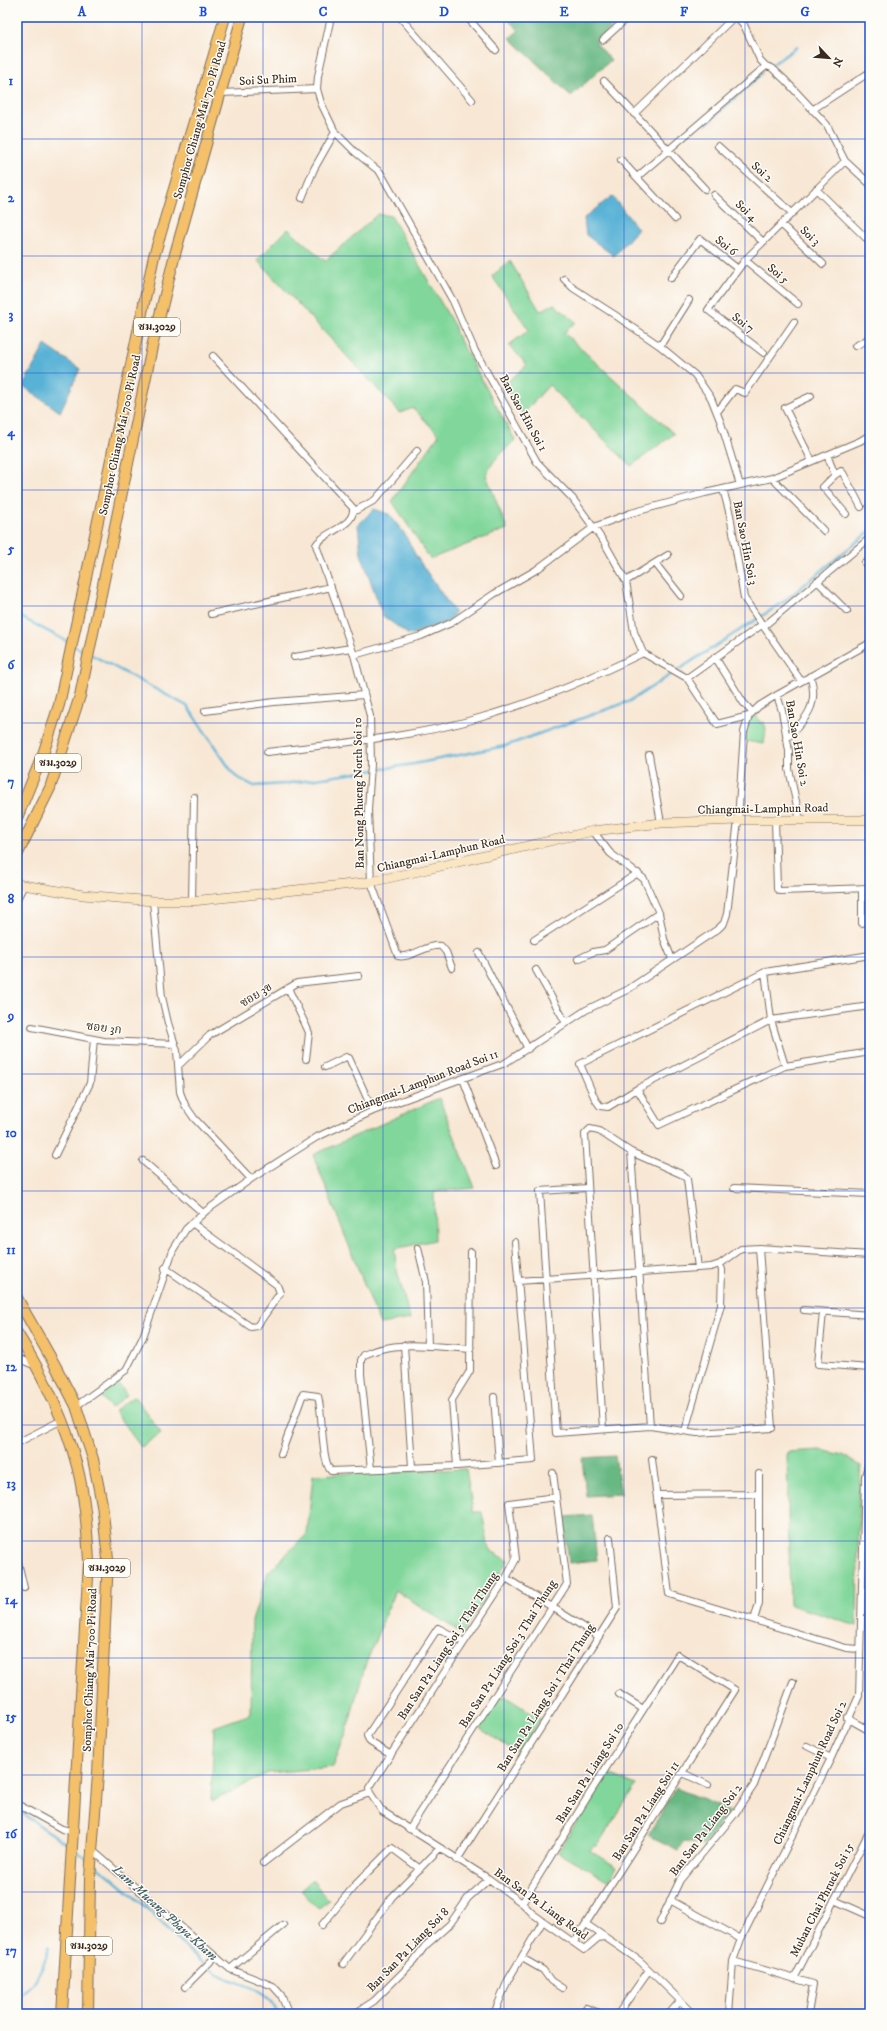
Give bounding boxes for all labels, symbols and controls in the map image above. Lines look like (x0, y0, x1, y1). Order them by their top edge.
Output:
text: A (77, 4, 87, 20)
text: B (199, 4, 207, 20)
text: C (319, 4, 328, 20)
text: D (439, 4, 449, 20)
text: E (559, 4, 569, 20)
text: F (680, 4, 689, 20)
text: G (800, 4, 810, 20)
north arrow (809, 38, 849, 78)
street label: Somphot Chiang Mai 700 Pi Road (170, 39, 230, 201)
text: N (829, 55, 845, 69)
street label: Soi Su Phim (239, 71, 297, 89)
text: 1 (9, 73, 14, 89)
street label: Soi 2 (748, 158, 776, 186)
text: 2 (8, 190, 15, 206)
street label: Soi 4 (732, 197, 761, 226)
street label: Soi 3 (797, 223, 823, 249)
street label: Soi 6 (712, 233, 741, 260)
street label: Soi 5 (764, 261, 792, 287)
text: 3 (9, 307, 14, 323)
street label: Soi 7 (729, 310, 757, 336)
road number: ชม.3029 (134, 318, 180, 336)
street label: Somphot Chiang Mai 700 Pi Road (96, 353, 144, 517)
street label: Ban Sao Hin Soi 1 (496, 372, 550, 454)
text: 4 (6, 424, 15, 441)
street label: Ban Sao Hin Soi 3 (729, 500, 761, 586)
text: 5 (7, 541, 15, 557)
text: 6 (8, 657, 16, 673)
street label: Ban Sao Hin Soi 2 (782, 699, 812, 787)
street label: Ban Nong Phueng North Soi 10 (350, 717, 368, 869)
road number: ชม.3029 (35, 754, 81, 772)
text: 7 (8, 774, 15, 790)
street label: Chiangmai-Lamphun Road (697, 800, 829, 818)
street label: Chiangmai-Lamphun Road (375, 832, 507, 876)
text: 8 (8, 891, 15, 907)
street label: ซอย 3ข (237, 979, 275, 1011)
text: 9 (7, 1008, 14, 1024)
street label: ซอย 3ก (85, 1018, 123, 1038)
street label: Chiangmai-Lamphun Road Soi 11 (345, 1046, 501, 1118)
text: 10 (5, 1125, 17, 1141)
text: 11 (6, 1242, 16, 1258)
text: 12 (5, 1359, 17, 1375)
text: 13 (6, 1476, 16, 1492)
road number: ชม.3029 (84, 1559, 130, 1577)
street label: Ban San Pa Liang Soi 5 Thai Thung (394, 1569, 502, 1723)
street label: Ban San Pa Liang Soi 3 Thai Thung (456, 1577, 560, 1731)
street label: Somphot Chiang Mai 700 Pi Road (80, 1588, 100, 1752)
text: 14 (5, 1592, 18, 1609)
street label: Ban San Pa Liang Soi 1 Thai Thung (494, 1621, 598, 1775)
street label: Chiangmai-Lamphun Road Soi 2 (770, 1698, 850, 1847)
text: 15 (5, 1709, 17, 1725)
street label: Ban San Pa Liang Soi 10 (553, 1720, 627, 1826)
street label: Ban San Pa Liang Soi 11 (609, 1758, 683, 1864)
street label: Ban San Pa Liang Soi 2 (666, 1781, 746, 1879)
text: 16 (5, 1826, 18, 1842)
street label: Muban Chai Phruek Soi 15 (787, 1840, 857, 1960)
water label: Lam Mueang Phaya Kham (108, 1861, 221, 1964)
street label: Ban San Pa Liang Road (491, 1865, 591, 1943)
street label: Ban San Pa Liang Soi 8 (364, 1905, 452, 1995)
road number: ชม.3029 (66, 1937, 112, 1955)
text: 17 (5, 1943, 17, 1959)

